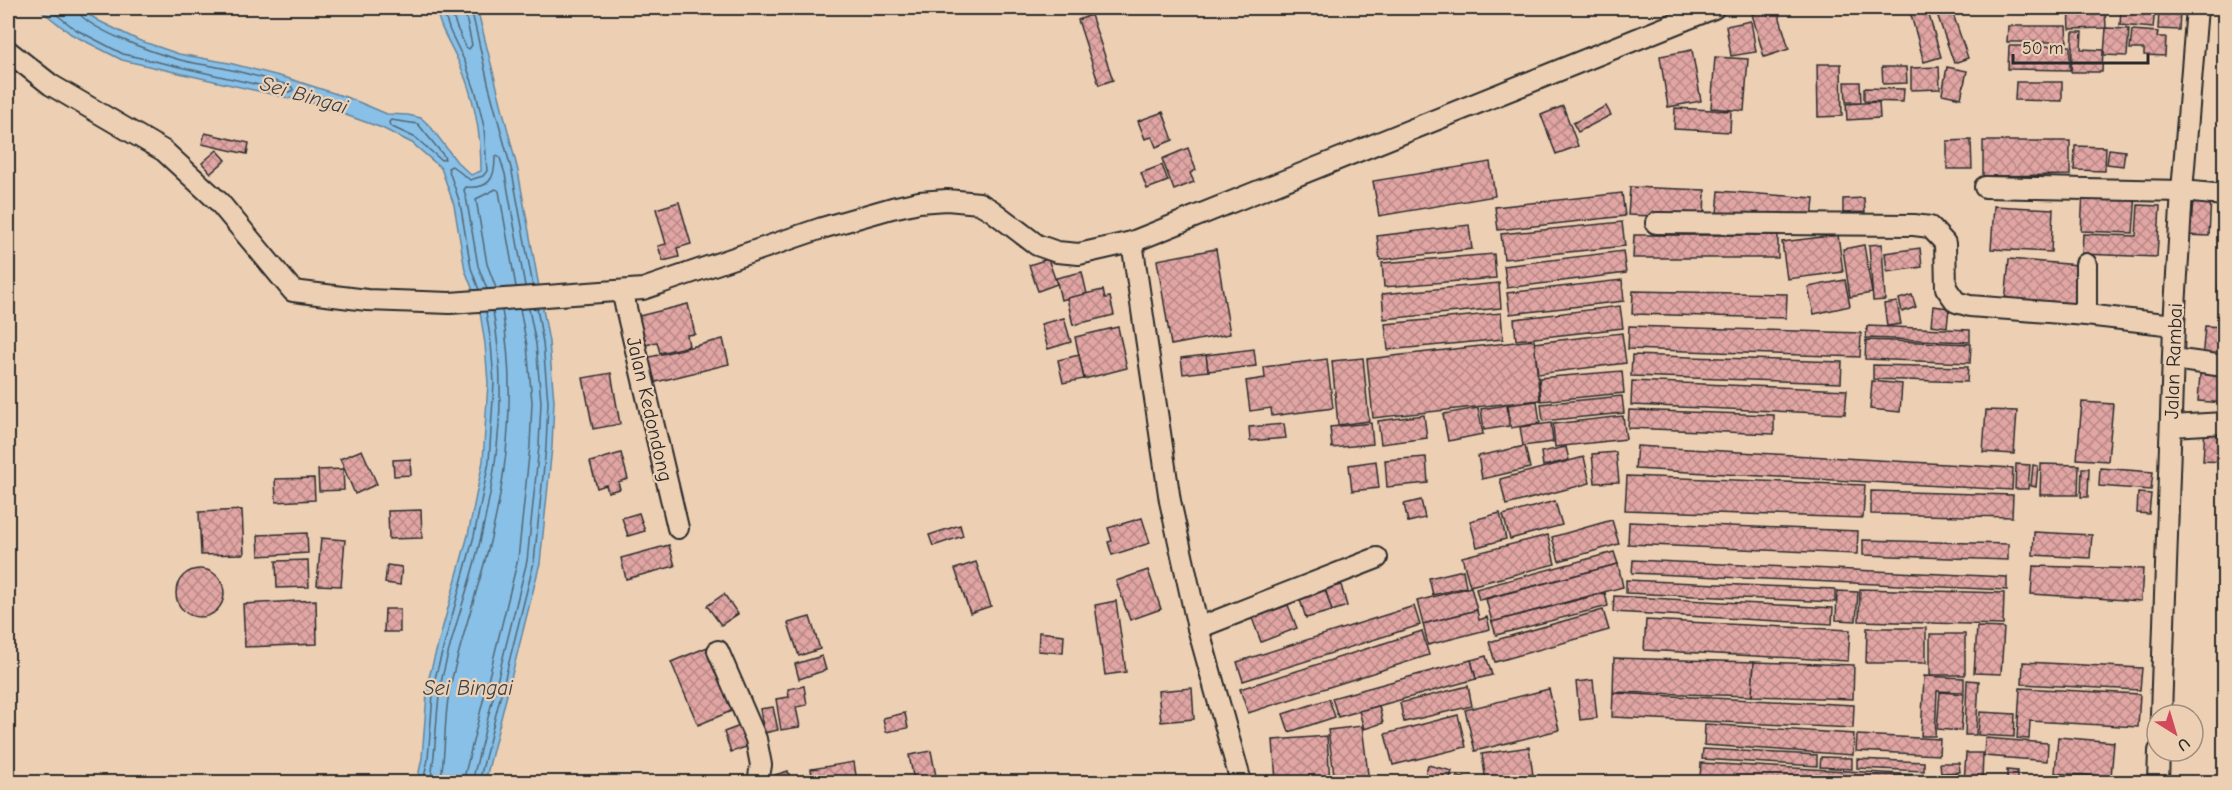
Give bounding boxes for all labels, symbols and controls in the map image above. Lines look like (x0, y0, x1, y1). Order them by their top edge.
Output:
scale bar (2013, 27, 2148, 65)
text: 50 m (2022, 38, 2064, 59)
water label: Sei Bingai (258, 71, 351, 119)
street label: Jalan Rambai (2160, 303, 2187, 419)
street label: Jalan Kedondong (622, 334, 677, 484)
water label: Sei Bingai (423, 676, 513, 700)
north arrow (2145, 703, 2205, 763)
text: U (2174, 734, 2193, 755)

